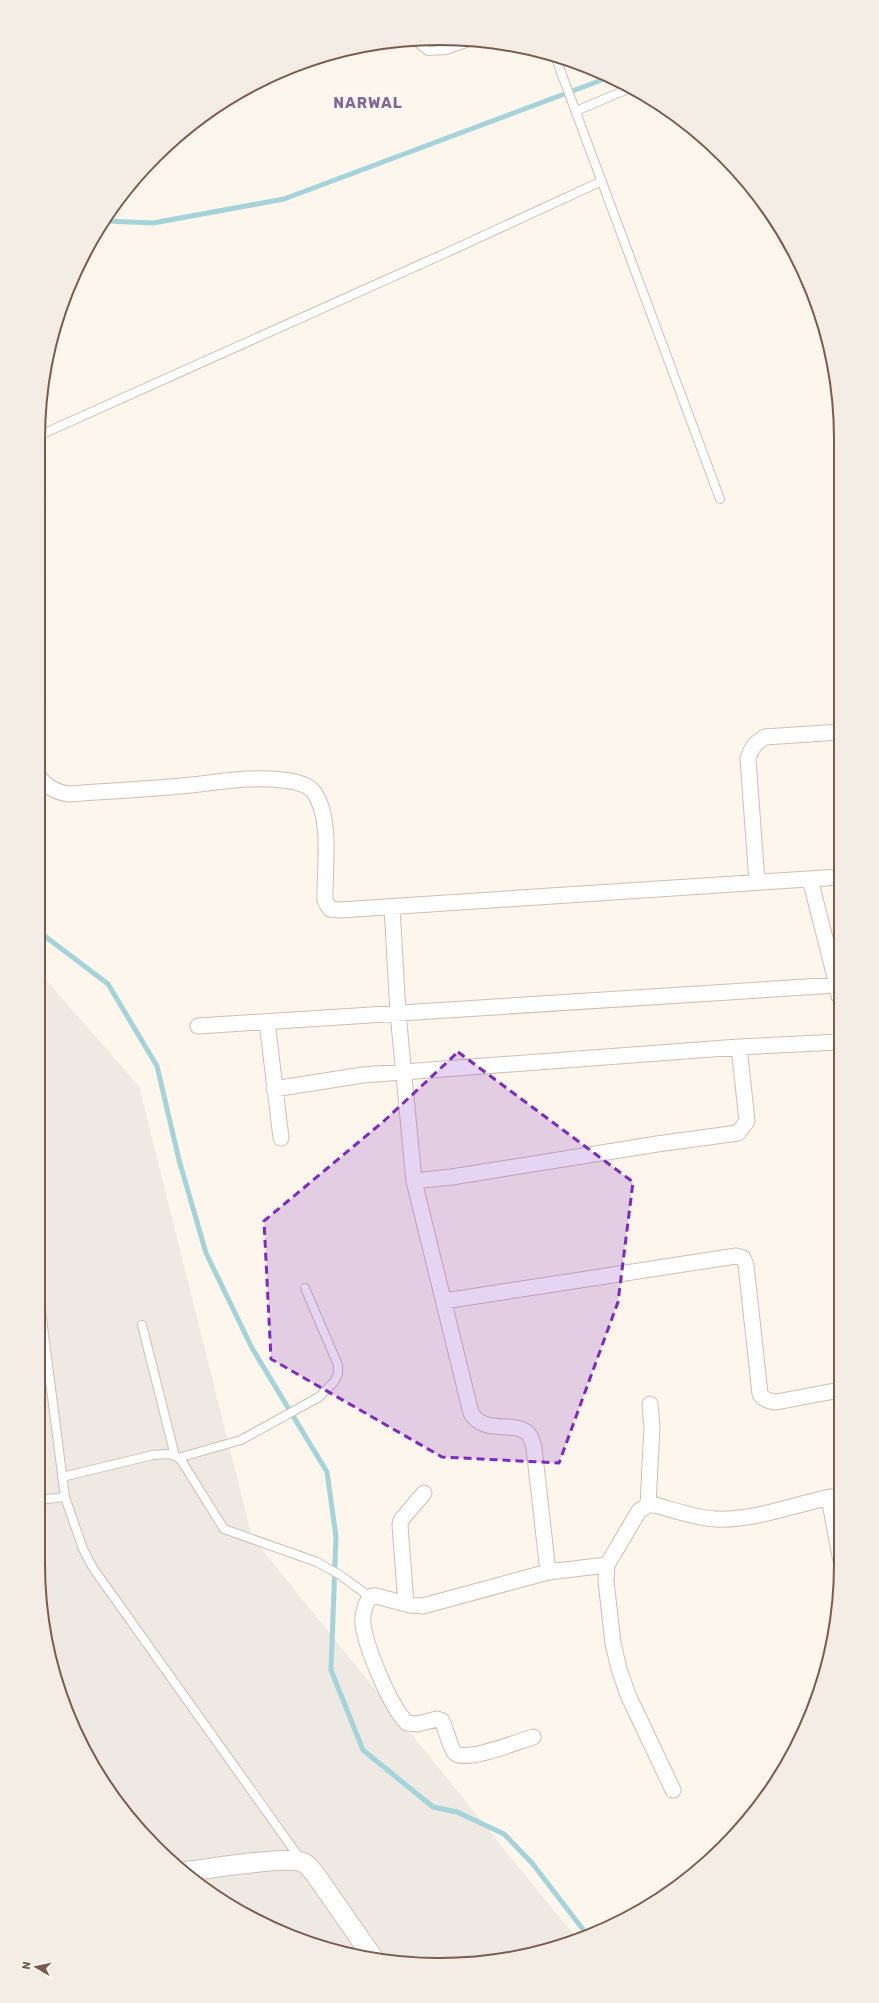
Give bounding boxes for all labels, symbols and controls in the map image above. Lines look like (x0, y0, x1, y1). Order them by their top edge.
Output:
district label: NARWAL (333, 94, 403, 112)
north arrow (16, 1947, 56, 1987)
text: N (20, 1961, 34, 1970)

